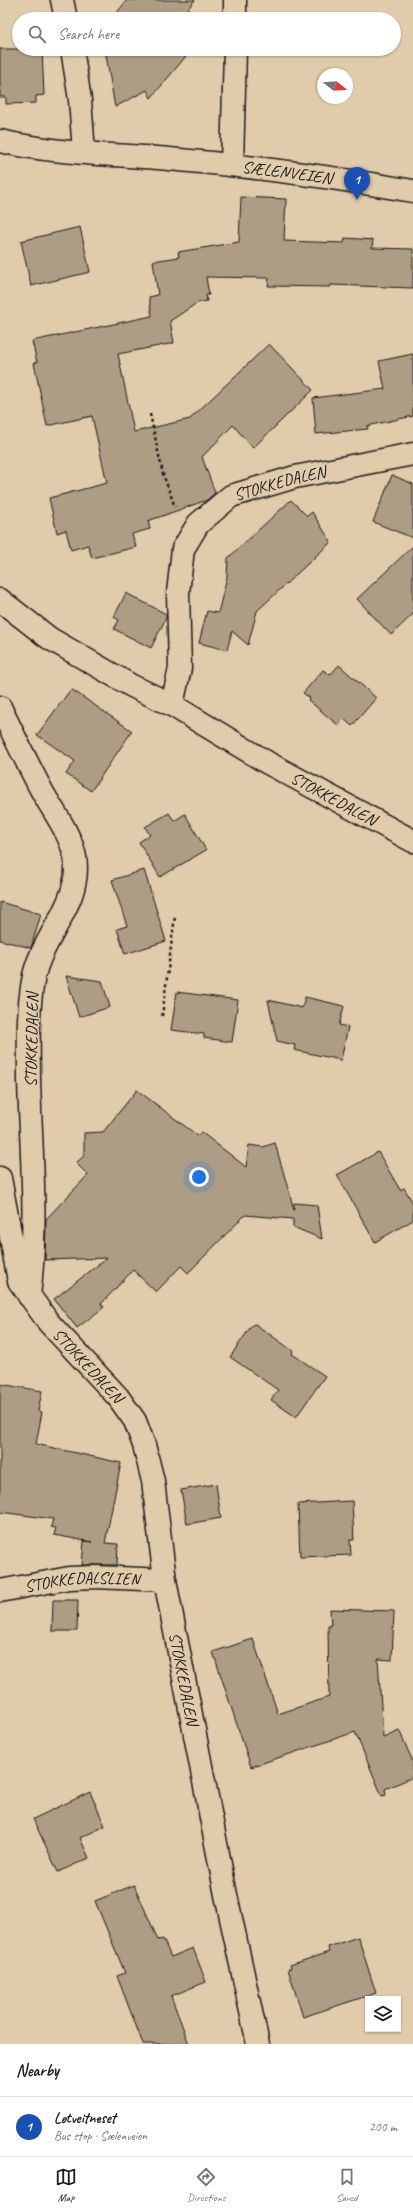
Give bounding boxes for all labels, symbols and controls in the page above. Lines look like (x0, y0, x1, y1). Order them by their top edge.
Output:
search box (12, 12, 401, 56)
icon: search (26, 23, 48, 45)
text: Search here (58, 25, 119, 44)
north arrow (317, 68, 353, 104)
street label: SÆLENVEIEN (241, 156, 336, 189)
pin: 1 (344, 167, 370, 200)
street label: STOKKEDALEN (231, 461, 330, 506)
street label: STOKKEDALEN (287, 767, 382, 832)
street label: STOKKEDALEN (20, 990, 43, 1087)
your location (189, 1167, 209, 1187)
street label: STOKKEDALEN (48, 1324, 130, 1409)
street label: STOKKEDALSLIEN (23, 1567, 142, 1597)
street label: STOKKEDALEN (164, 1631, 203, 1730)
map controls (365, 1996, 401, 2032)
button: layers (365, 1996, 401, 2032)
text: Nearby (16, 2060, 59, 2081)
text: Løtveitneset (54, 2109, 116, 2128)
text: 1 (26, 2119, 32, 2135)
text: 200 m (369, 2119, 397, 2135)
text: Bus stop · Sælenveien (54, 2128, 147, 2144)
tab: Map (55, 2166, 77, 2204)
tab: Directions (187, 2166, 226, 2204)
tab: Saved (336, 2166, 358, 2204)

